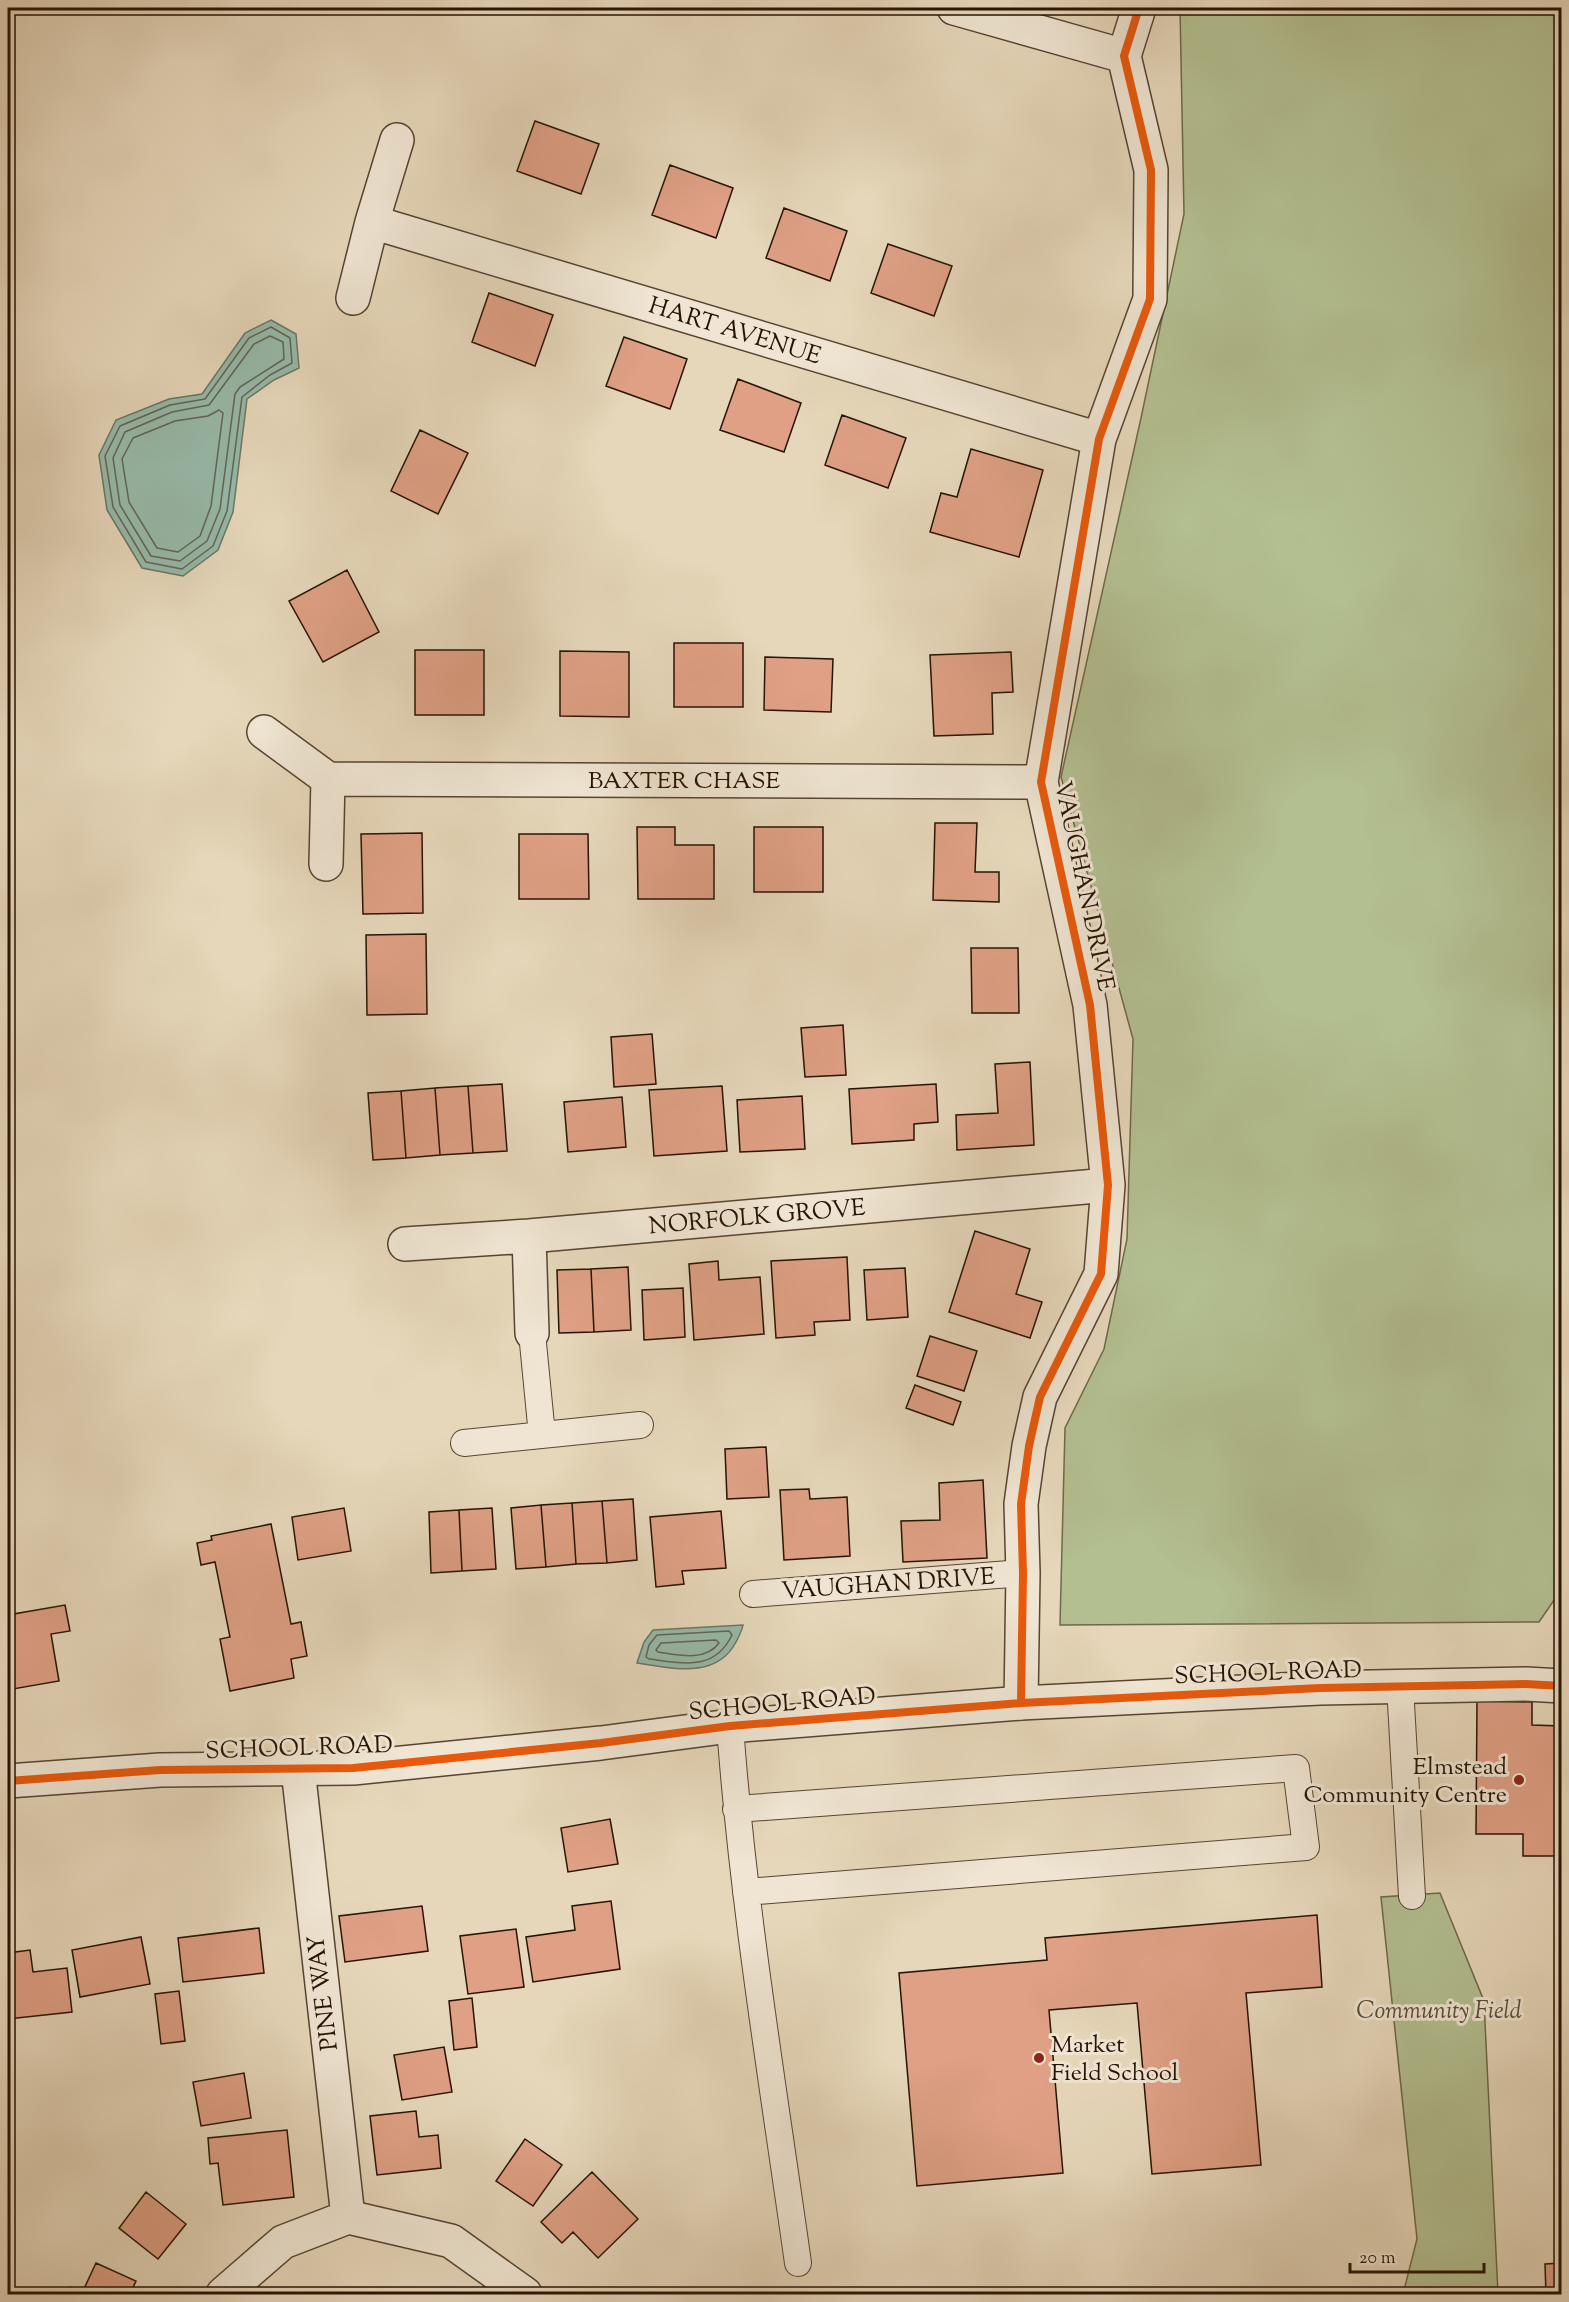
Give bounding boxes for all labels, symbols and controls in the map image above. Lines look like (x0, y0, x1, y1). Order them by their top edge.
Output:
street label: HART AVENUE (644, 290, 825, 374)
street label: BAXTER CHASE (588, 765, 780, 799)
street label: VAUGHAN DRIVE (1044, 778, 1122, 995)
street label: NORFOLK GROVE (647, 1192, 867, 1244)
street label: VAUGHAN DRIVE (780, 1561, 997, 1609)
street label: SCHOOL ROAD (1174, 1654, 1362, 1694)
street label: SCHOOL ROAD (687, 1680, 877, 1730)
street label: SCHOOL ROAD (205, 1729, 393, 1769)
place label: Elmstead Community Centre (1304, 1751, 1507, 1813)
marker: Elmstead Community Centre (1512, 1773, 1526, 1787)
street label: PINE WAY (300, 1933, 348, 2053)
park label: Community Field (1356, 1995, 1522, 2029)
place label: Market Field School (1051, 2029, 1179, 2091)
marker: Market Field School (1032, 2051, 1046, 2065)
scale bar (1350, 2236, 1484, 2274)
text: 20 m (1359, 2246, 1396, 2272)

